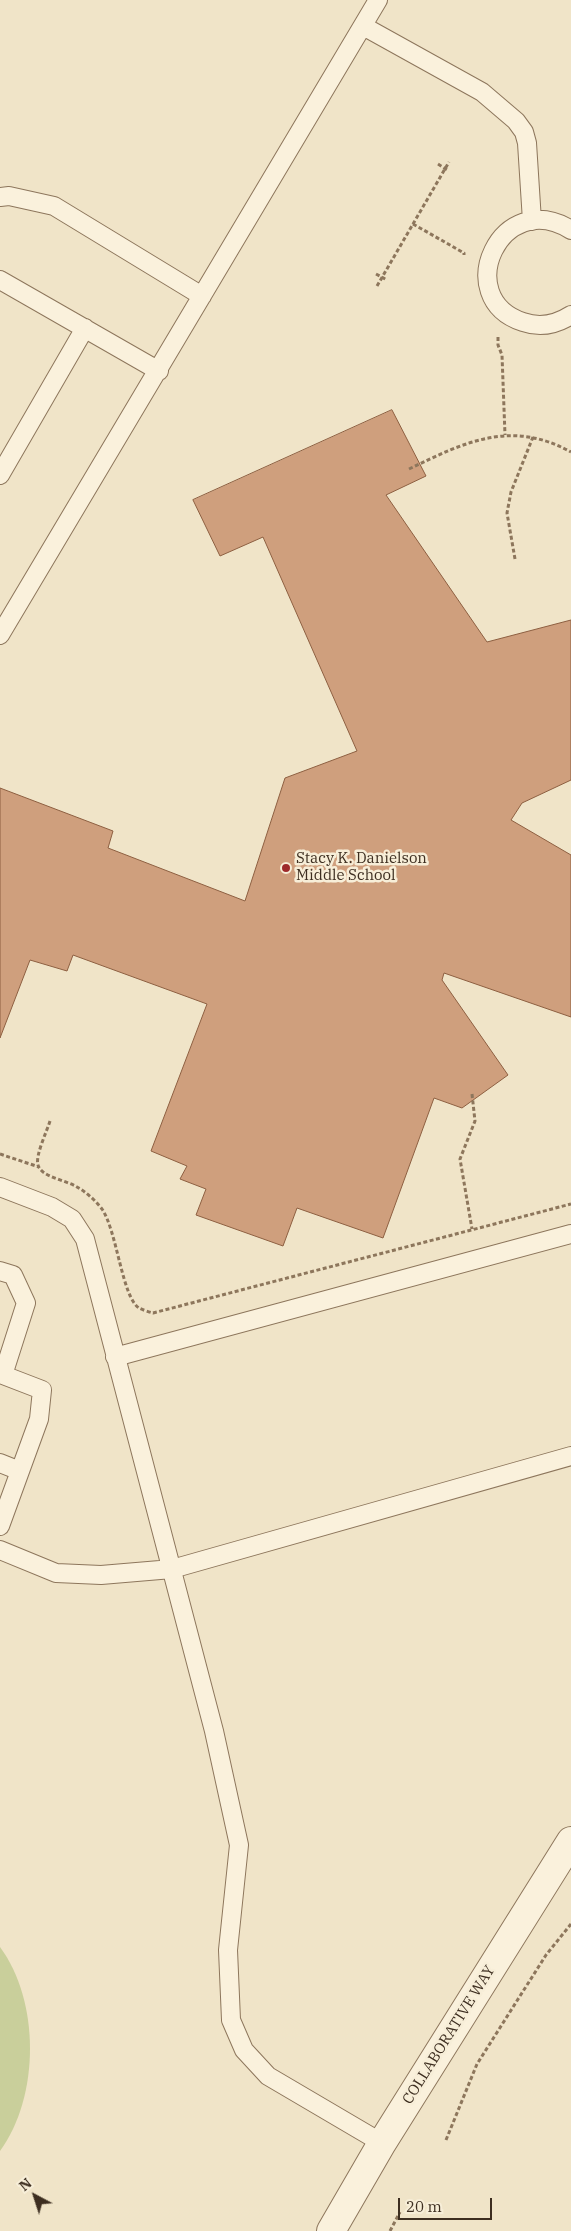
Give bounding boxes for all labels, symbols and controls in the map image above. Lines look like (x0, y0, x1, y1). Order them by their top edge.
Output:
place label: Stacy K. Danielson Middle School (296, 850, 427, 885)
marker: Stacy K. Danielson Middle School (280, 862, 292, 874)
street label: COLLABORATIVE WAY (399, 1962, 499, 2108)
north arrow (10, 2171, 60, 2221)
text: N (15, 2174, 35, 2195)
scale bar (401, 2188, 495, 2220)
text: 20 m (406, 2197, 442, 2216)

